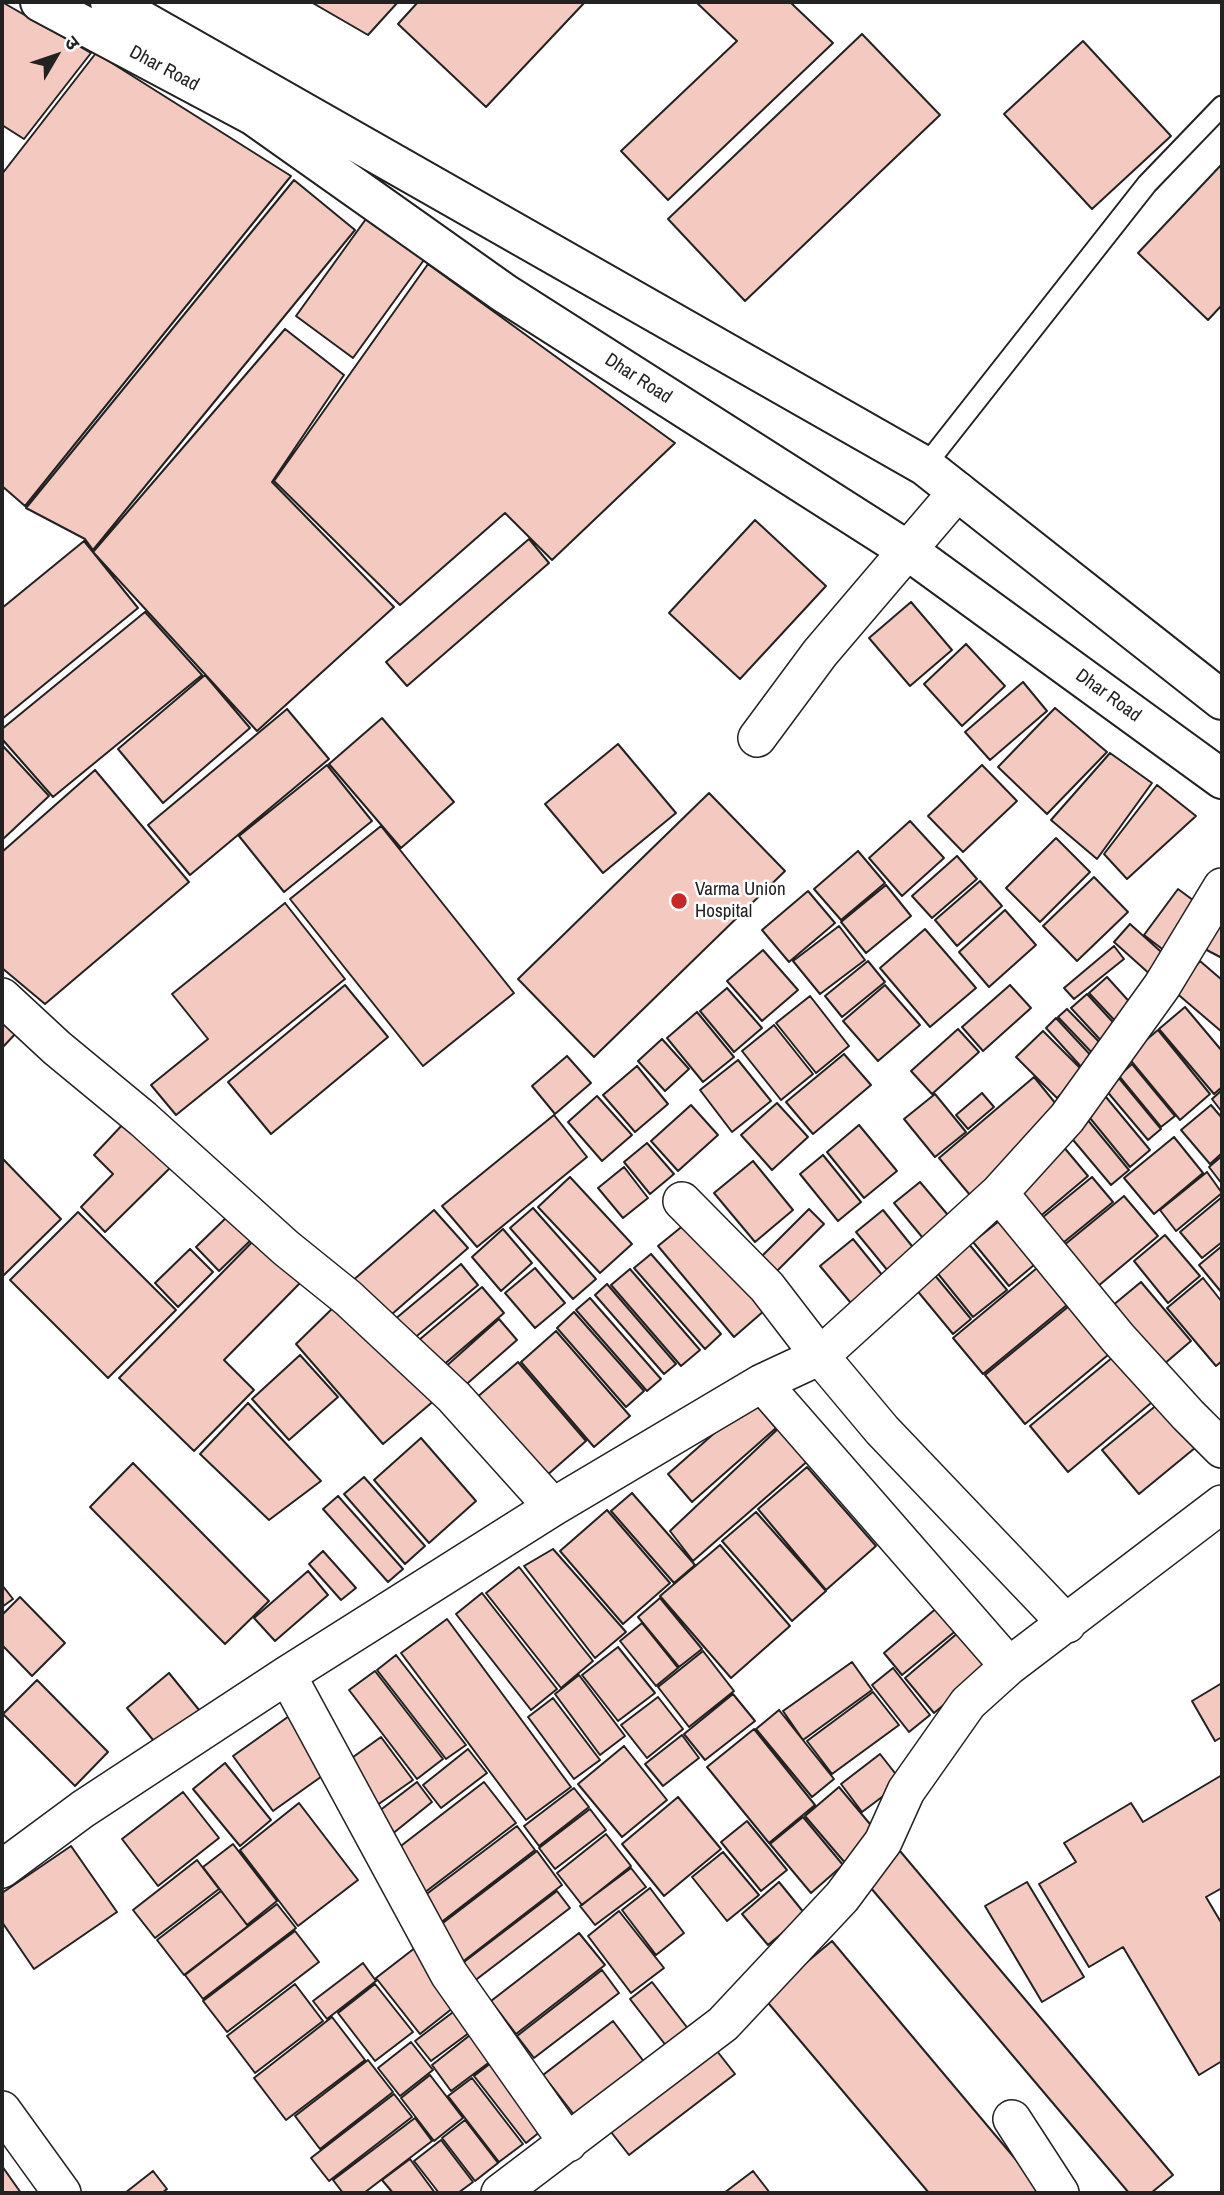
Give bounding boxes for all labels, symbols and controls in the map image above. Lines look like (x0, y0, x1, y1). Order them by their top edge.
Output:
north arrow (21, 21, 91, 91)
text: उ (59, 30, 86, 55)
street label: Dhar Road (125, 41, 203, 97)
street label: Dhar Road (600, 349, 676, 409)
street label: Dhar Road (1071, 665, 1145, 727)
place label: Varma Union Hospital (695, 879, 786, 923)
marker: Varma Union Hospital (669, 891, 689, 911)

